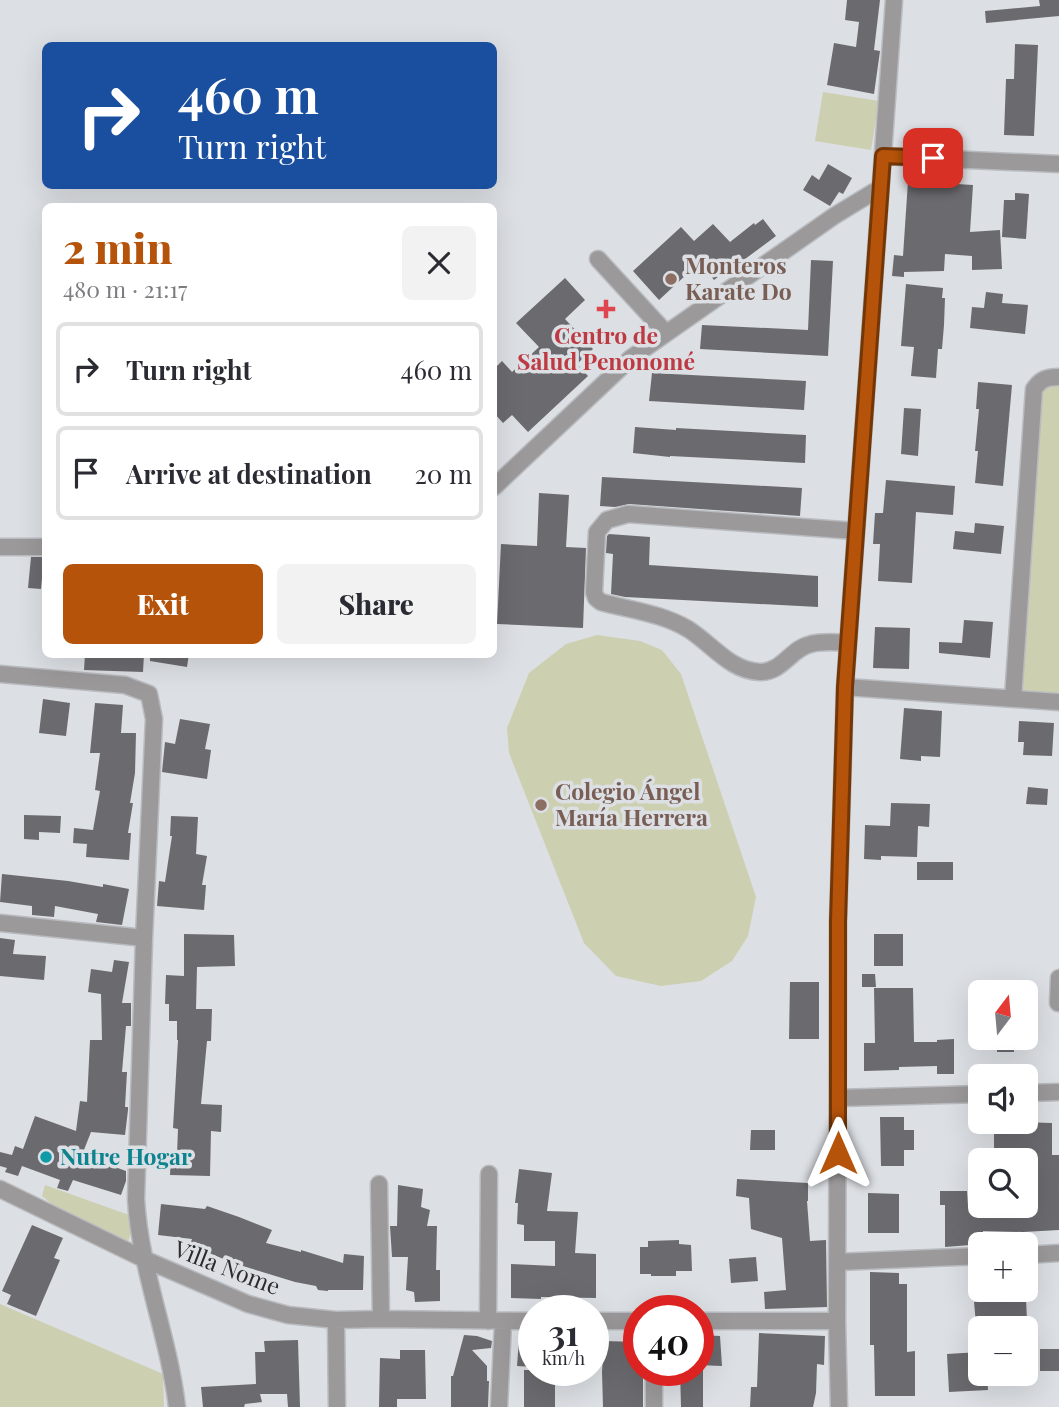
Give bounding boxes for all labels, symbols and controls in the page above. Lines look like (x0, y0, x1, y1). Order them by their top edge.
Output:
text: 460 m (178, 61, 319, 126)
icon: right (63, 70, 154, 161)
text: Turn right (178, 124, 326, 167)
pin (903, 128, 963, 188)
icon: arrive (914, 139, 952, 177)
text: 2 min (63, 219, 172, 275)
button: close (402, 226, 476, 300)
place label: Monteros Karate Do (685, 249, 792, 306)
marker: Monteros Karate Do (663, 271, 679, 287)
text: 480 m · 21:17 (63, 273, 187, 304)
marker: Centro de Salud Penonomé (596, 299, 616, 319)
place label: Centro de Salud Penonomé (517, 319, 695, 376)
icon: right (67, 350, 105, 388)
text: Turn right (126, 352, 252, 387)
text: 460 m (401, 352, 472, 387)
icon: arrive (67, 454, 105, 492)
text: Arrive at destination (126, 456, 372, 491)
text: 20 m (414, 456, 472, 491)
button: Exit (63, 564, 263, 644)
button: Share (277, 564, 476, 644)
place label: Colegio Ángel María Herrera (555, 775, 708, 832)
marker: Colegio Ángel María Herrera (533, 797, 549, 813)
north arrow (968, 980, 1038, 1050)
map controls (968, 980, 1038, 1386)
button: sound (968, 1064, 1038, 1134)
position arrow (801, 1116, 875, 1190)
place label: Nutre Hogar (60, 1140, 192, 1171)
button: search (968, 1148, 1038, 1218)
marker: Nutre Hogar (38, 1149, 54, 1165)
street label: Villa Nome (169, 1232, 285, 1301)
button: + (968, 1232, 1038, 1302)
speed limit sign: 40 (623, 1295, 714, 1386)
text: 31 (548, 1308, 579, 1355)
button: − (968, 1316, 1038, 1386)
text: km/h (542, 1346, 585, 1370)

